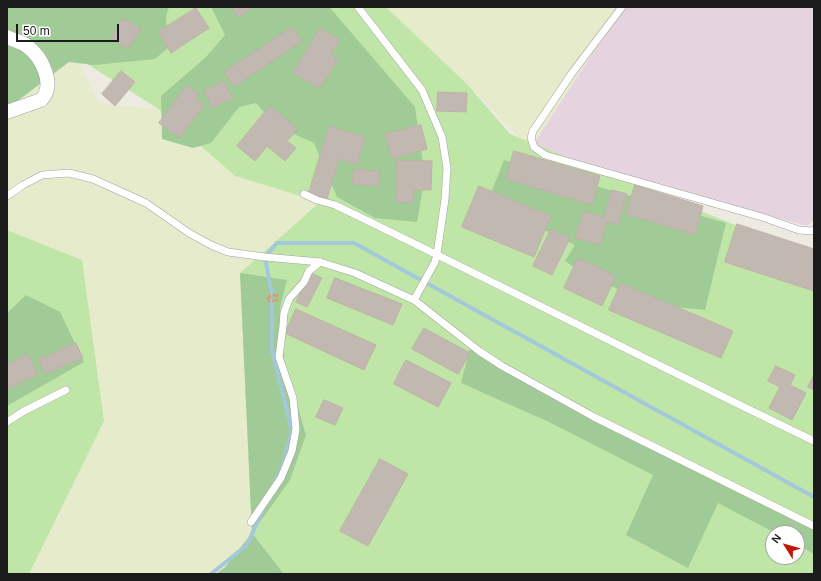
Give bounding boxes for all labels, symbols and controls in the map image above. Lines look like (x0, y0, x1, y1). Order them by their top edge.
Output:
scale bar (18, 16, 121, 42)
text: 50 m (23, 24, 50, 38)
north arrow (765, 525, 805, 565)
text: N (769, 532, 783, 545)

